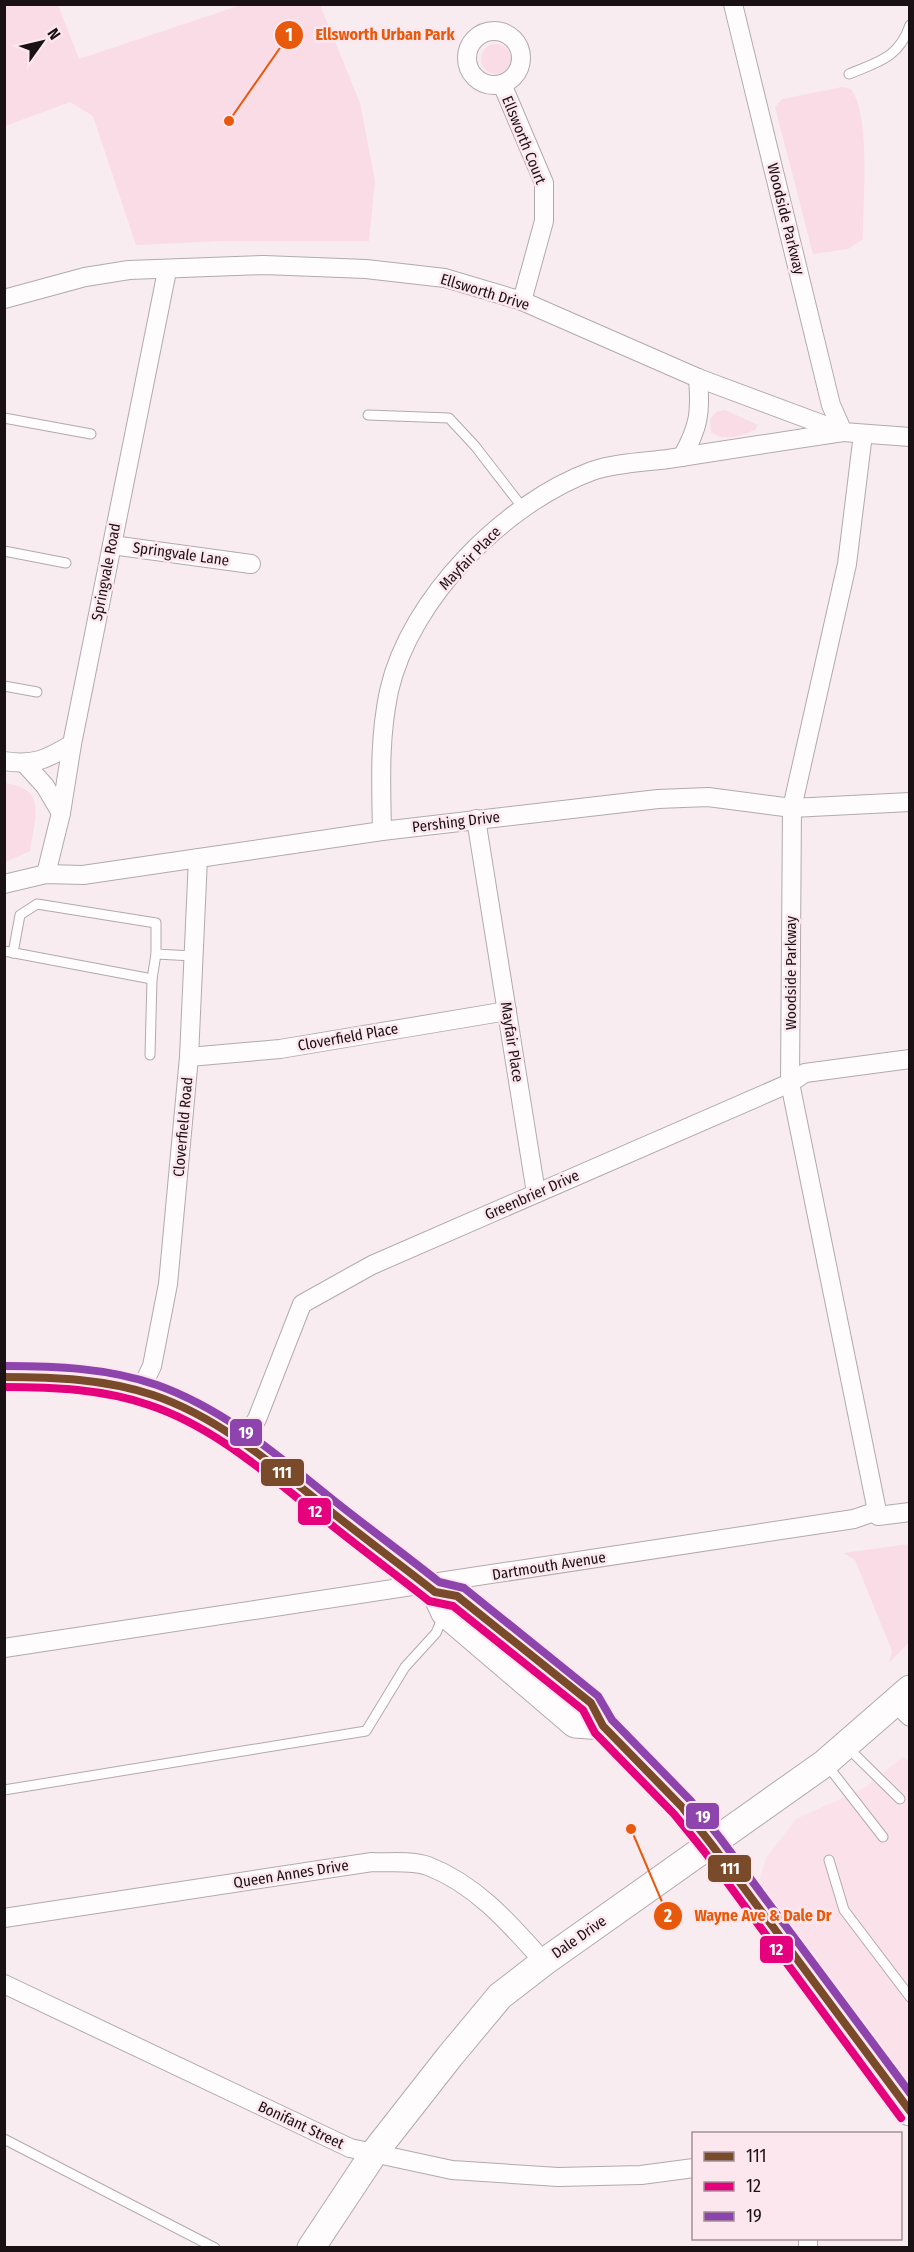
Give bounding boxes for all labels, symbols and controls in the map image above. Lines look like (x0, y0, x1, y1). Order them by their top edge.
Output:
north arrow (12, 12, 72, 72)
callout: Ellsworth Urban Park (274, 18, 467, 52)
text: 1 (285, 24, 293, 46)
text: N (43, 25, 65, 43)
text: Ellsworth Urban Park (315, 25, 455, 44)
street label: Ellsworth Court (498, 93, 550, 187)
street label: Woodside Parkway (763, 161, 809, 277)
street label: Ellsworth Drive (438, 270, 532, 314)
street label: Springvale Road (88, 522, 124, 622)
street label: Mayfair Place (435, 523, 505, 593)
street label: Springvale Lane (132, 538, 230, 570)
street label: Pershing Drive (411, 808, 501, 836)
street label: Woodside Parkway (782, 916, 800, 1030)
street label: Mayfair Place (497, 1001, 527, 1083)
street label: Cloverfield Place (296, 1019, 400, 1055)
street label: Cloverfield Road (170, 1076, 196, 1178)
street label: Greenbrier Drive (482, 1166, 582, 1224)
line badge: 19 (229, 1418, 263, 1447)
text: 19 (238, 1423, 254, 1442)
line badge: 111 (260, 1458, 305, 1487)
text: 111 (272, 1463, 292, 1482)
line badge: 12 (297, 1497, 332, 1526)
text: 12 (308, 1502, 323, 1521)
street label: Dartmouth Avenue (491, 1548, 607, 1584)
line badge: 19 (685, 1802, 720, 1830)
text: 19 (695, 1807, 711, 1826)
line badge: 111 (707, 1854, 752, 1883)
street label: Queen Annes Drive (232, 1856, 350, 1892)
text: 111 (720, 1859, 740, 1878)
callout: Wayne Ave & Dale Dr (653, 1899, 844, 1933)
text: 2 (663, 1905, 672, 1927)
text: Wayne Ave & Dale Dr (694, 1906, 832, 1925)
street label: Dale Drive (548, 1912, 610, 1962)
line badge: 12 (759, 1935, 794, 1964)
text: 12 (769, 1940, 784, 1959)
street label: Bonifant Street (255, 2097, 347, 2153)
legend (692, 2132, 902, 2240)
text: 111 (746, 2145, 767, 2167)
text: 12 (746, 2175, 761, 2197)
text: 19 (746, 2205, 762, 2227)

